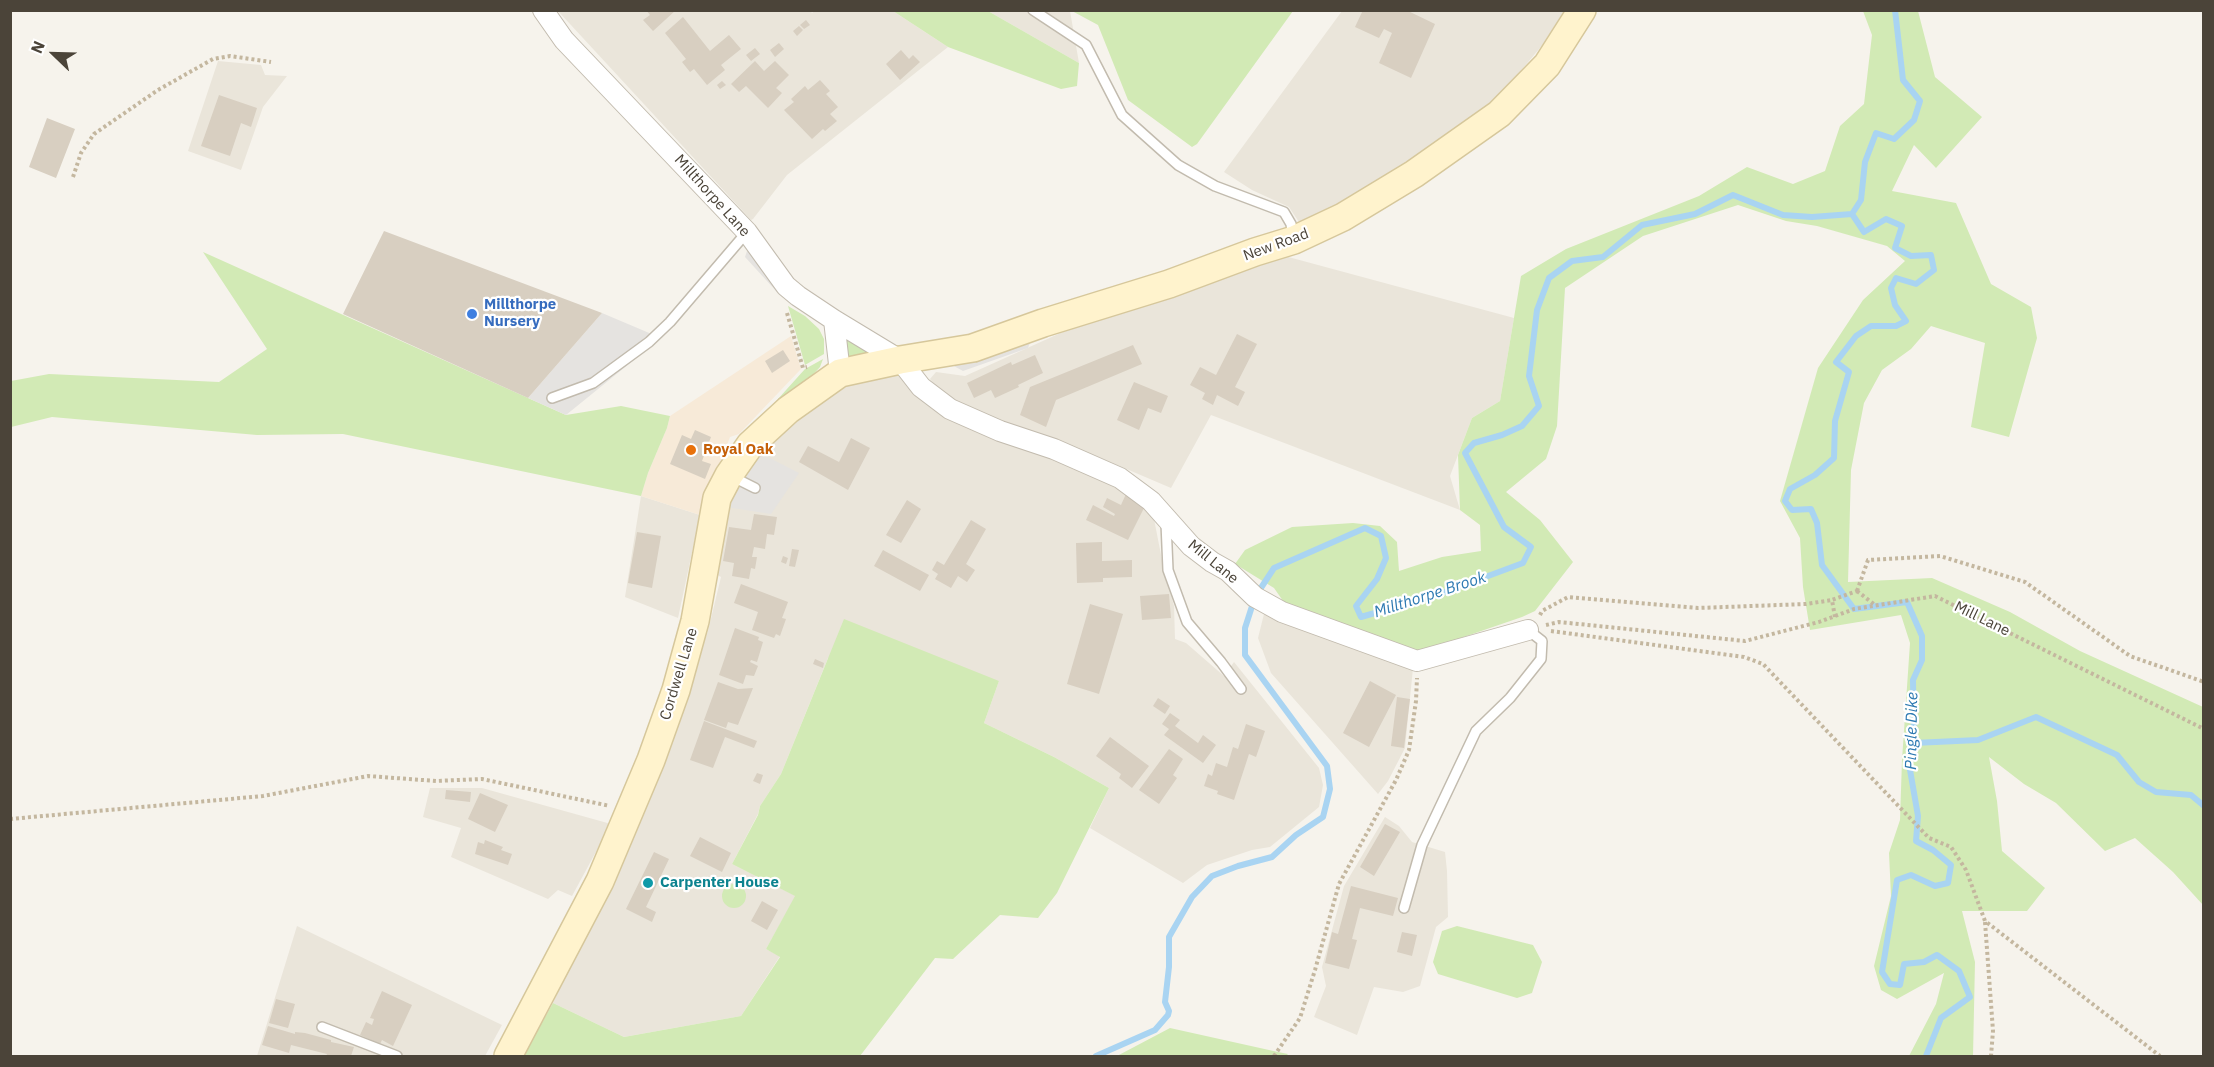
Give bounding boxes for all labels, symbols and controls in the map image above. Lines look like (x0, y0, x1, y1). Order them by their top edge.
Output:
north arrow (24, 24, 84, 84)
text: N (26, 38, 49, 56)
street label: Millthorpe Lane (670, 151, 754, 241)
street label: New Road (1241, 225, 1311, 265)
place label: Millthorpe Nursery (484, 296, 556, 331)
marker: Millthorpe Nursery (465, 307, 479, 321)
place label: Royal Oak (703, 441, 774, 459)
marker: Royal Oak (684, 443, 698, 457)
street label: Mill Lane (1184, 536, 1242, 588)
water label: Millthorpe Brook (1372, 568, 1488, 622)
street label: Mill Lane (1951, 598, 2013, 640)
street label: Cordwell Lane (656, 626, 702, 722)
water label: Pingle Dike (1902, 692, 1922, 770)
place label: Carpenter House (660, 874, 779, 892)
marker: Carpenter House (641, 876, 655, 890)

